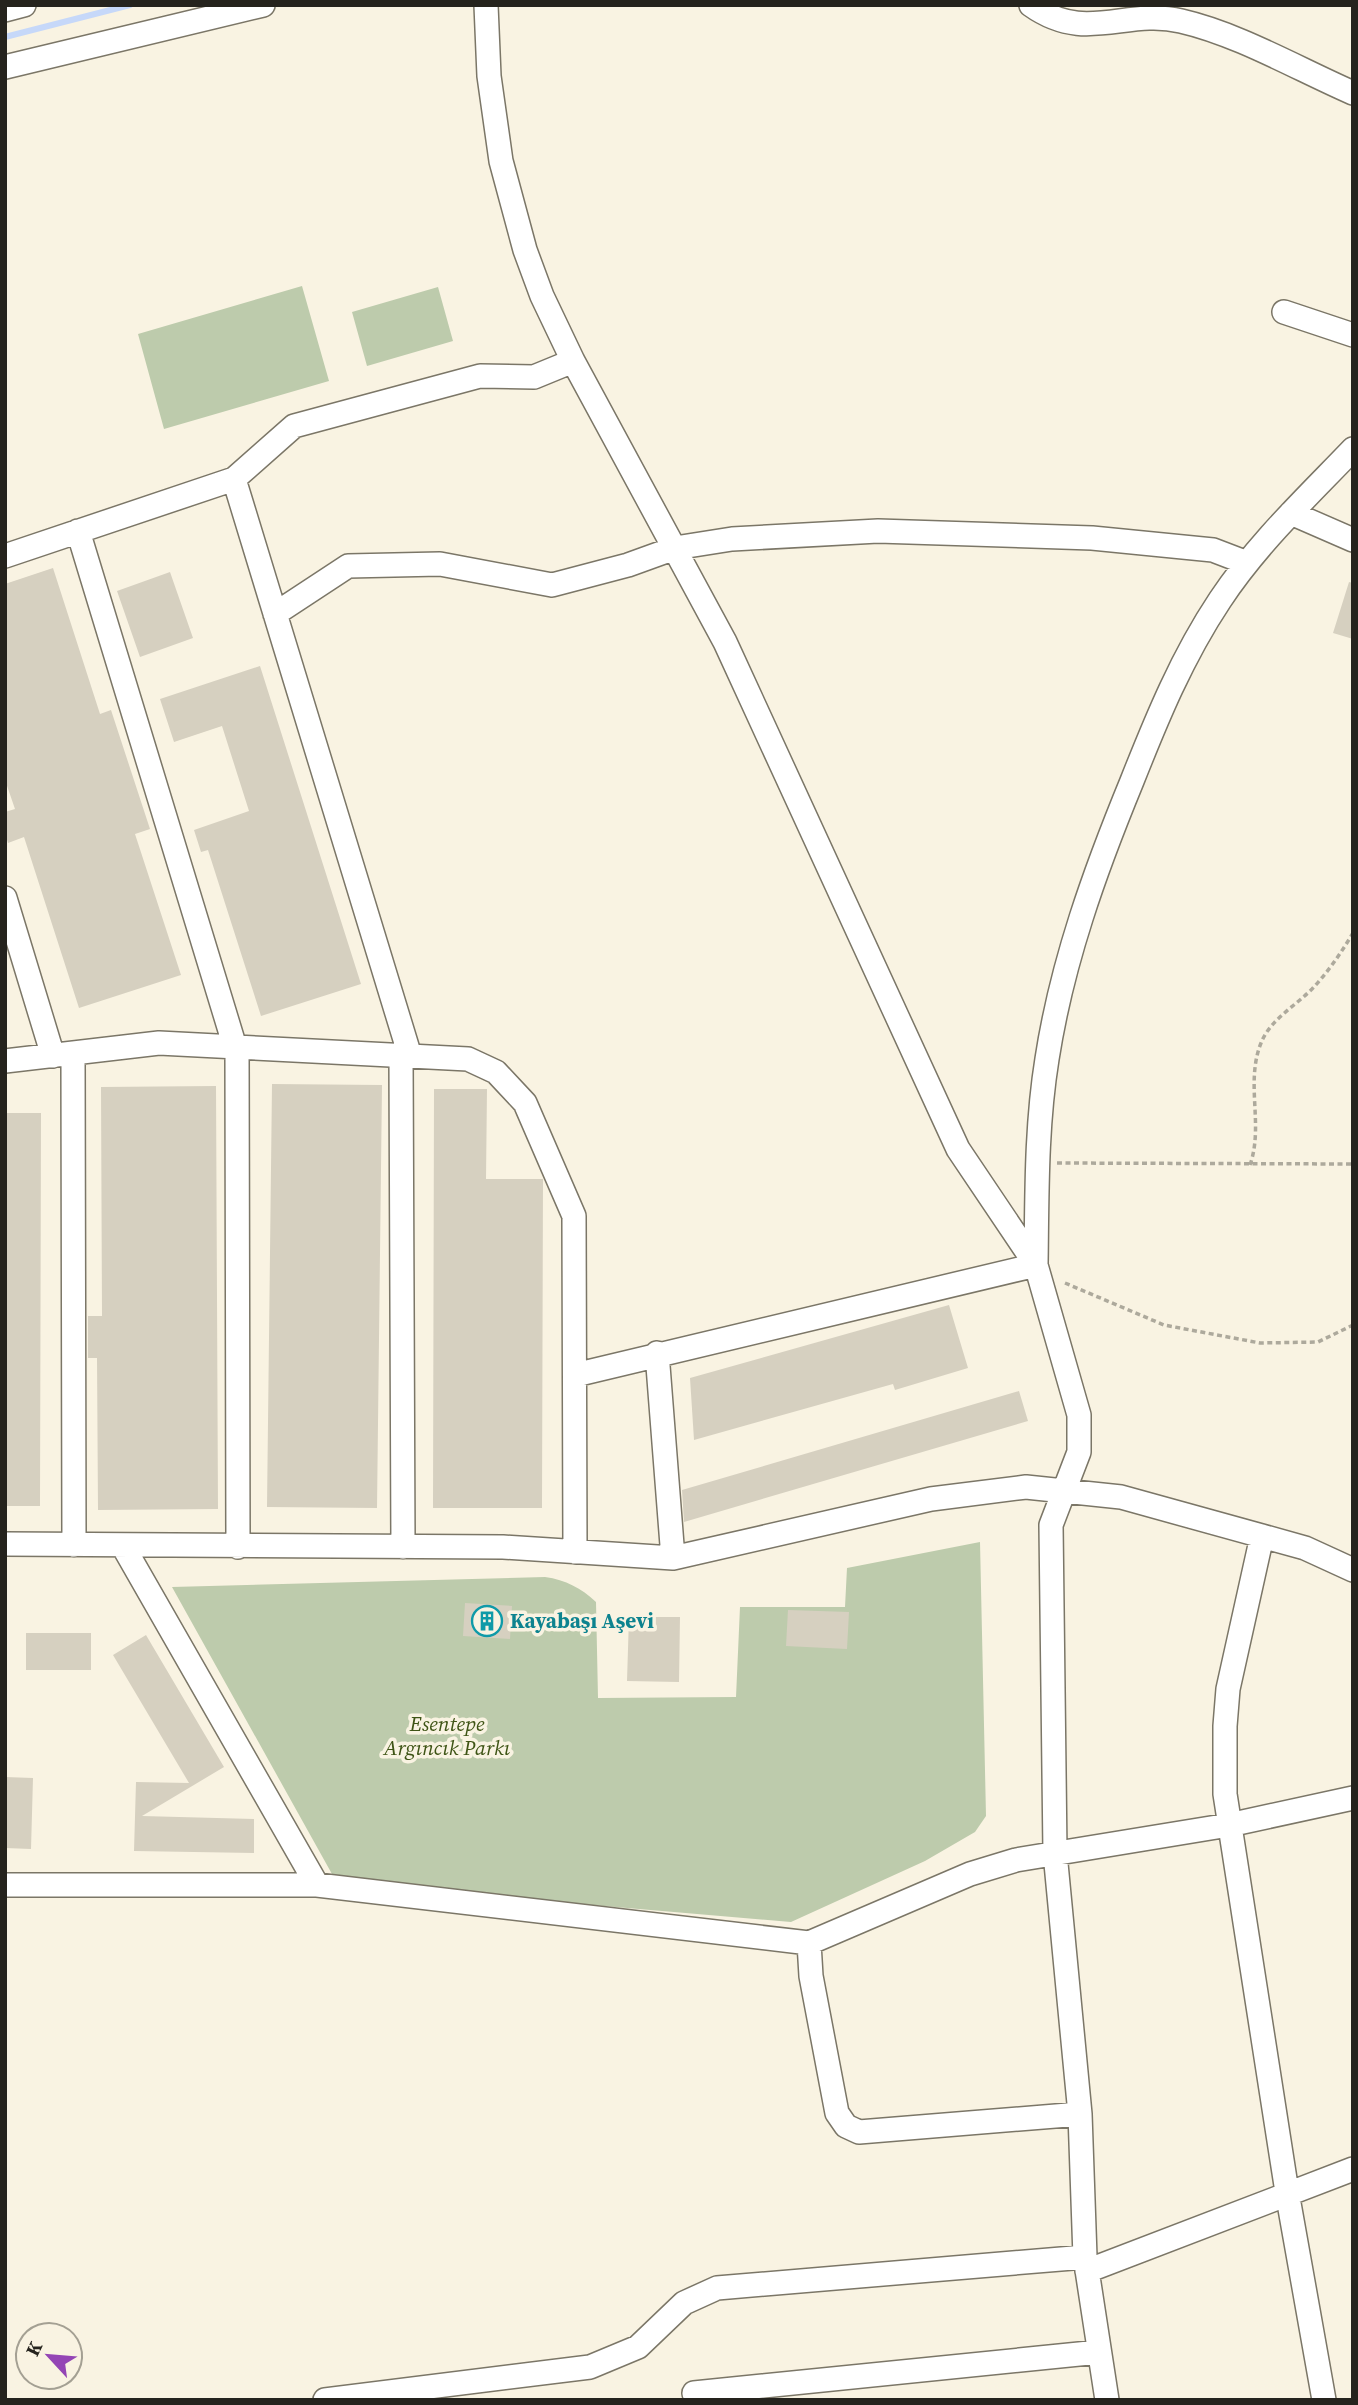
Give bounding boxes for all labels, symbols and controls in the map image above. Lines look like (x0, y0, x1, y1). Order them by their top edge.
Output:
building icon: Kayabaşı Aşevi (470, 1604, 504, 1638)
place label: Kayabaşı Aşevi (510, 1606, 654, 1635)
park label: Esentepe Argıncık Parkı (383, 1709, 511, 1762)
north arrow (14, 2321, 84, 2391)
text: K (19, 2336, 49, 2360)

